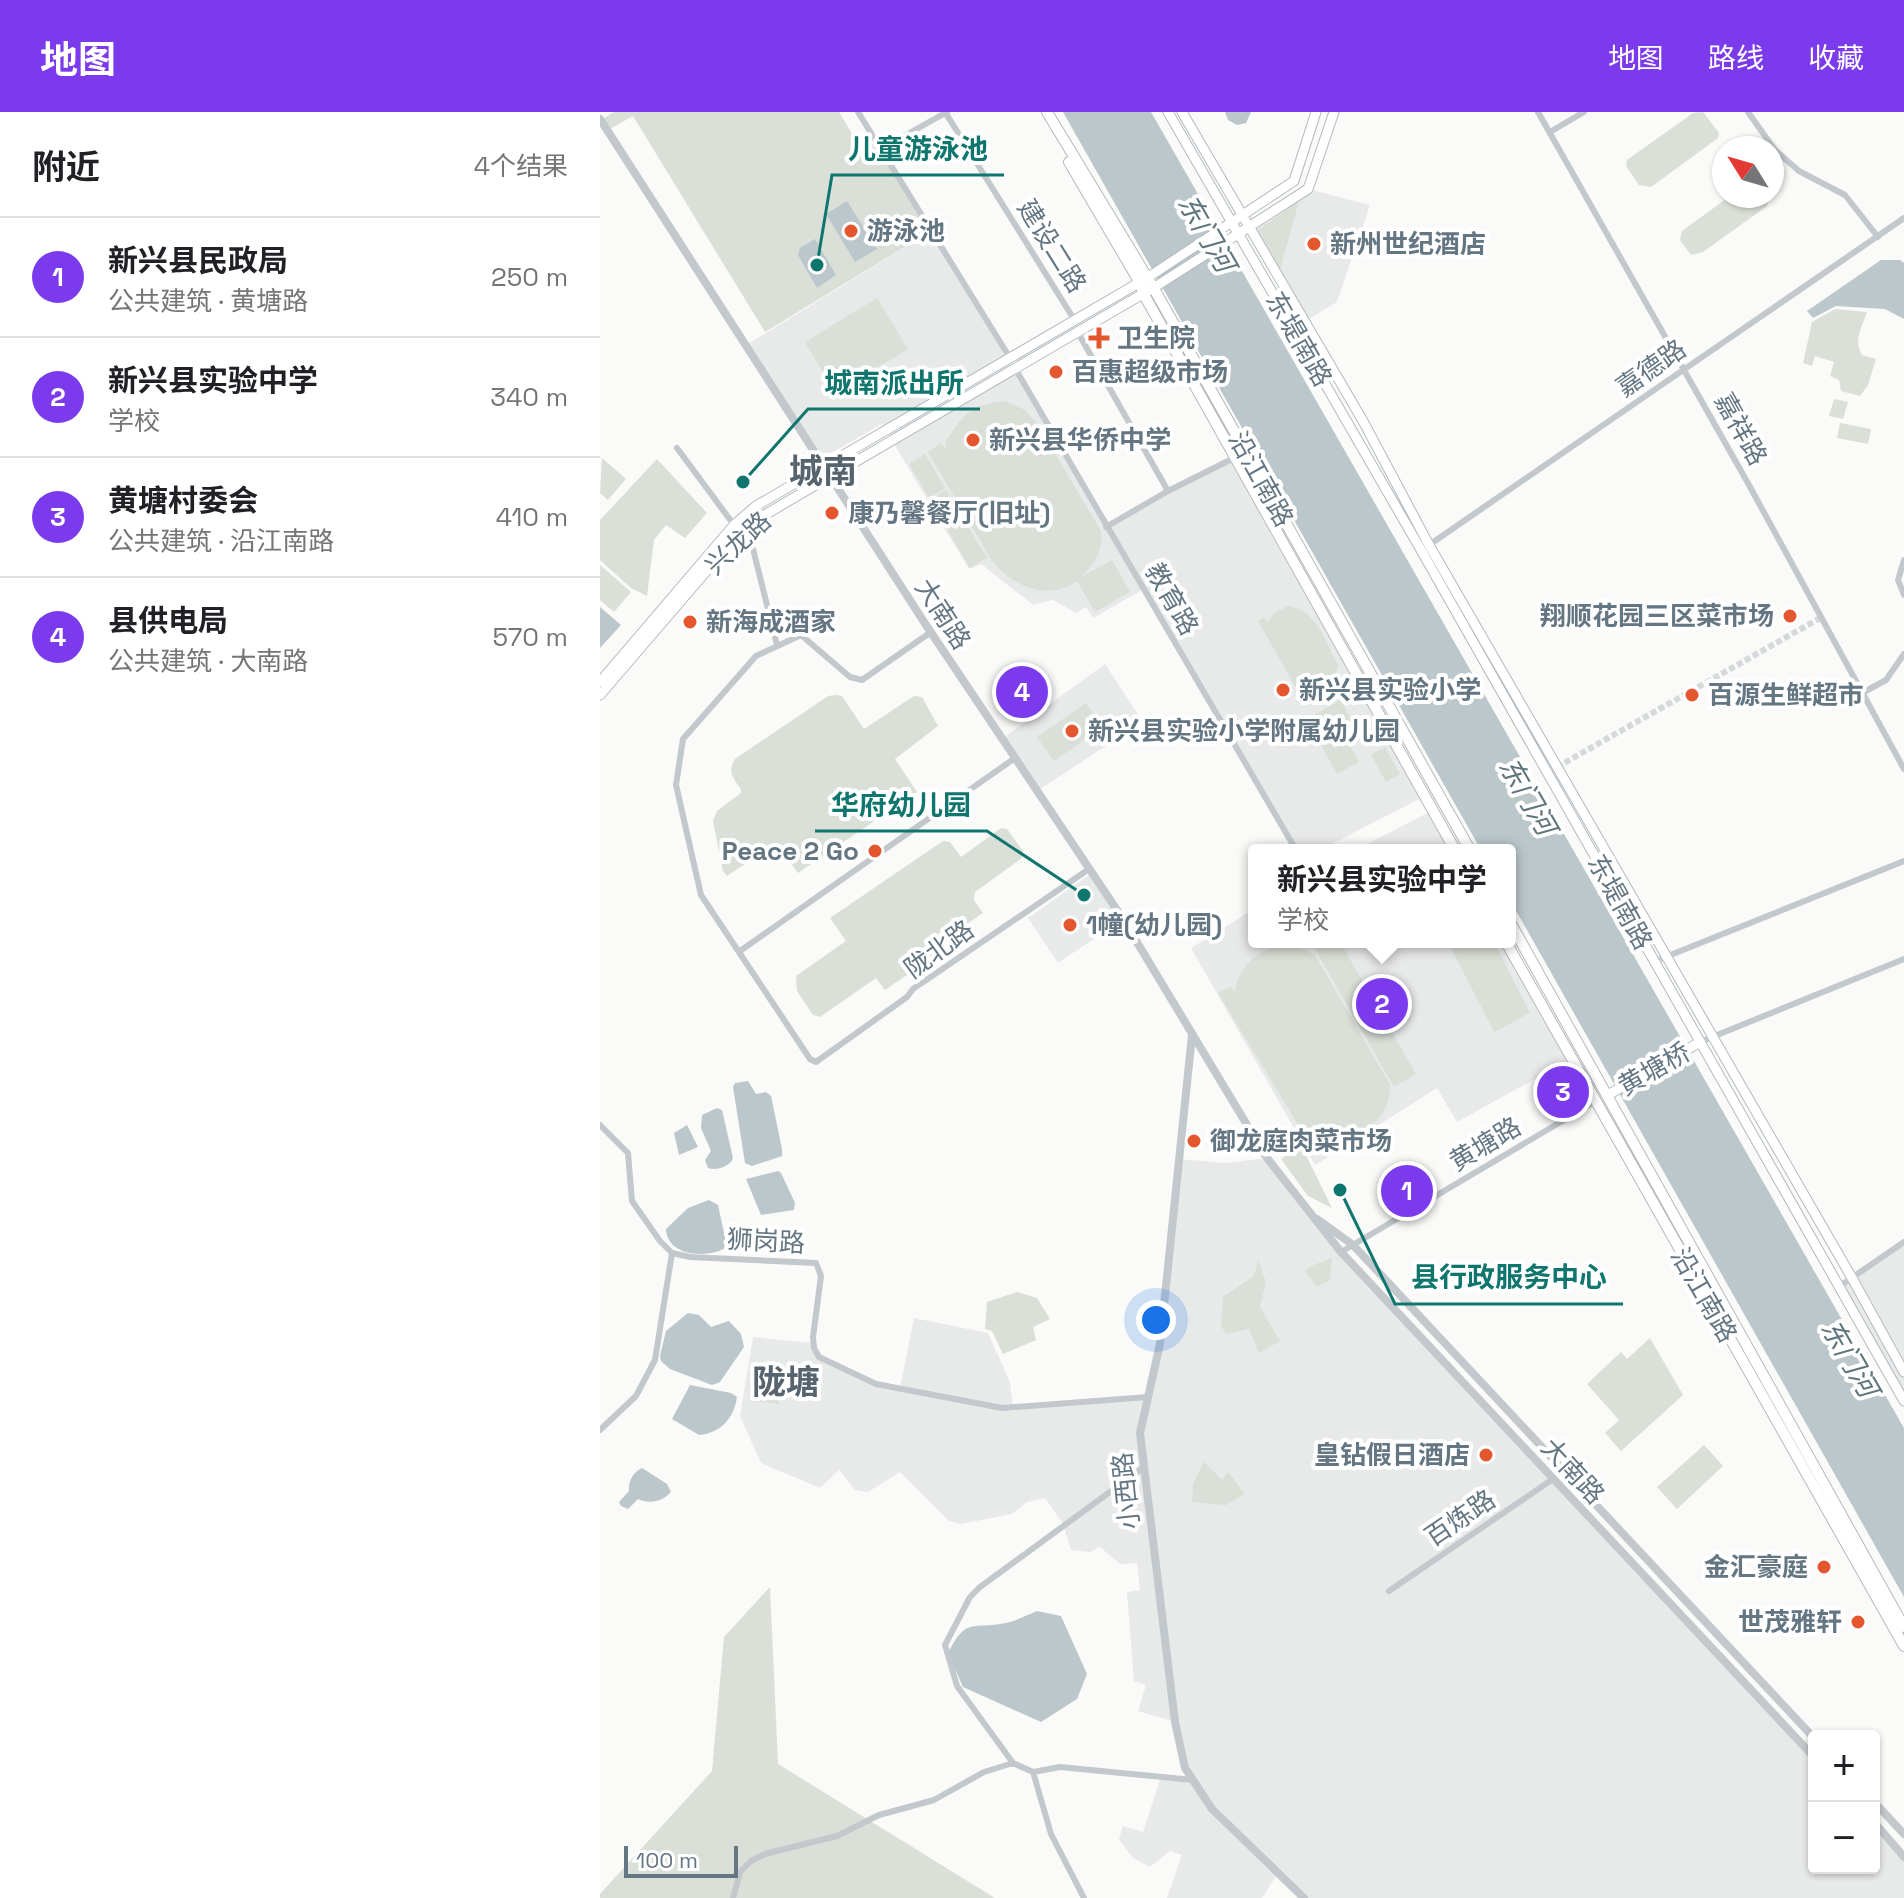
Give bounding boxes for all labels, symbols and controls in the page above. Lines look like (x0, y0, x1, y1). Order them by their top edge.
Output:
text: 地图 (40, 36, 116, 84)
text: 地图 (1608, 40, 1664, 76)
text: 路线 (1708, 40, 1764, 76)
text: 收藏 (1808, 40, 1864, 76)
callout: 儿童游泳池 (832, 123, 1004, 175)
text: 儿童游泳池 (848, 131, 988, 167)
north arrow (1712, 136, 1784, 208)
text: 附近 (32, 146, 100, 189)
text: 4个结果 (474, 149, 568, 183)
water label: 东门河 (1170, 188, 1246, 283)
street label: 建设二路 (1010, 193, 1094, 299)
place label: 游泳池 (867, 214, 945, 248)
marker: 游泳池 (842, 222, 860, 240)
place label: 新州世纪酒店 (1330, 227, 1486, 261)
marker: 新州世纪酒店 (1305, 235, 1323, 253)
text: 新兴县民政局 (108, 241, 288, 280)
text: 1 (52, 260, 64, 294)
text: 250 m (491, 260, 568, 294)
text: 公共建筑 · 黄塘路 (108, 284, 308, 318)
street label: 东堤南路 (1258, 285, 1340, 393)
place label: 卫生院 (1117, 321, 1195, 355)
marker: 卫生院 (1088, 327, 1110, 349)
street label: 嘉德路 (1609, 332, 1693, 404)
place label: 百惠超级市场 (1072, 355, 1228, 389)
callout: 城南派出所 (808, 357, 980, 409)
text: 新兴县实验中学 (108, 361, 318, 400)
marker: 百惠超级市场 (1047, 363, 1065, 381)
text: 城南派出所 (824, 365, 964, 401)
text: 2 (50, 380, 66, 414)
text: 340 m (490, 380, 568, 414)
street label: 嘉祥路 (1707, 387, 1775, 471)
text: 学校 (108, 404, 160, 438)
place label: 新兴县华侨中学 (989, 423, 1171, 457)
street label: 沿江南路 (1221, 425, 1301, 533)
marker: 新兴县华侨中学 (964, 431, 982, 449)
district label: 城南 (789, 450, 857, 493)
text: 黄塘村委会 (108, 481, 258, 520)
place label: 康乃馨餐厅(旧址) (848, 496, 1051, 530)
text: 3 (50, 500, 66, 534)
text: 410 m (496, 500, 568, 534)
street label: 兴龙路 (698, 504, 778, 582)
marker: 康乃馨餐厅(旧址) (823, 504, 841, 522)
text: 公共建筑 · 沿江南路 (108, 524, 334, 558)
street label: 教育路 (1138, 557, 1206, 641)
street label: 大南路 (907, 572, 979, 656)
place label: 翔顺花园三区菜市场 (1540, 599, 1774, 633)
text: 县供电局 (108, 601, 228, 640)
place label: 新海成酒家 (706, 605, 836, 639)
marker: 翔顺花园三区菜市场 (1781, 607, 1799, 625)
marker: 新海成酒家 (681, 613, 699, 631)
text: 4 (50, 620, 66, 654)
text: 570 m (493, 620, 568, 654)
text: 公共建筑 · 大南路 (108, 644, 308, 678)
pin: 4 (996, 662, 1048, 722)
place label: 新兴县实验小学 (1299, 673, 1481, 707)
place label: 百源生鲜超市 (1708, 678, 1864, 712)
marker: 新兴县实验小学 (1274, 681, 1292, 699)
marker: 百源生鲜超市 (1683, 686, 1701, 704)
place label: 新兴县实验小学附属幼儿园 (1088, 714, 1400, 748)
marker: 新兴县实验小学附属幼儿园 (1063, 722, 1081, 740)
water label: 东门河 (1491, 751, 1567, 846)
callout: 华府幼儿园 (815, 779, 987, 831)
text: 华府幼儿园 (831, 787, 971, 823)
place label: Peace 2 Go (722, 834, 859, 868)
marker: Peace 2 Go (866, 842, 884, 860)
popup (1248, 844, 1516, 948)
street label: 东堤南路 (1580, 848, 1660, 956)
text: 新兴县实验中学 (1277, 860, 1487, 899)
text: 学校 (1277, 903, 1329, 937)
place label: 1幢(幼儿园) (1086, 908, 1222, 942)
street label: 陇北路 (897, 912, 981, 986)
marker: 1幢(幼儿园) (1061, 916, 1079, 934)
pin: 2 (1356, 974, 1408, 1034)
street label: 黄塘桥 (1612, 1035, 1696, 1103)
pin: 3 (1537, 1062, 1589, 1122)
street label: 黄塘路 (1443, 1109, 1527, 1179)
place label: 御龙庭肉菜市场 (1210, 1124, 1392, 1158)
marker: 御龙庭肉菜市场 (1185, 1132, 1203, 1150)
pin: 1 (1381, 1161, 1433, 1221)
street label: 狮岗路 (726, 1222, 806, 1260)
street label: 沿江南路 (1663, 1241, 1745, 1349)
callout: 县行政服务中心 (1395, 1252, 1623, 1304)
text: 县行政服务中心 (1411, 1259, 1607, 1295)
your location (1136, 1300, 1176, 1340)
water label: 东门河 (1813, 1313, 1889, 1408)
district label: 陇塘 (752, 1361, 820, 1404)
street label: 大南路 (1534, 1431, 1612, 1511)
place label: 皇钻假日酒店 (1314, 1438, 1470, 1472)
marker: 皇钻假日酒店 (1477, 1446, 1495, 1464)
street label: 小西路 (1105, 1450, 1147, 1532)
street label: 百炼路 (1418, 1482, 1502, 1554)
place label: 金汇豪庭 (1704, 1550, 1808, 1584)
marker: 金汇豪庭 (1815, 1558, 1833, 1576)
place label: 世茂雅轩 (1738, 1605, 1842, 1639)
marker: 世茂雅轩 (1849, 1613, 1867, 1631)
map controls (1808, 1730, 1880, 1874)
button: + (1808, 1730, 1880, 1802)
button: − (1808, 1802, 1880, 1874)
scale bar (624, 1842, 738, 1878)
text: 100 m (636, 1846, 698, 1874)

